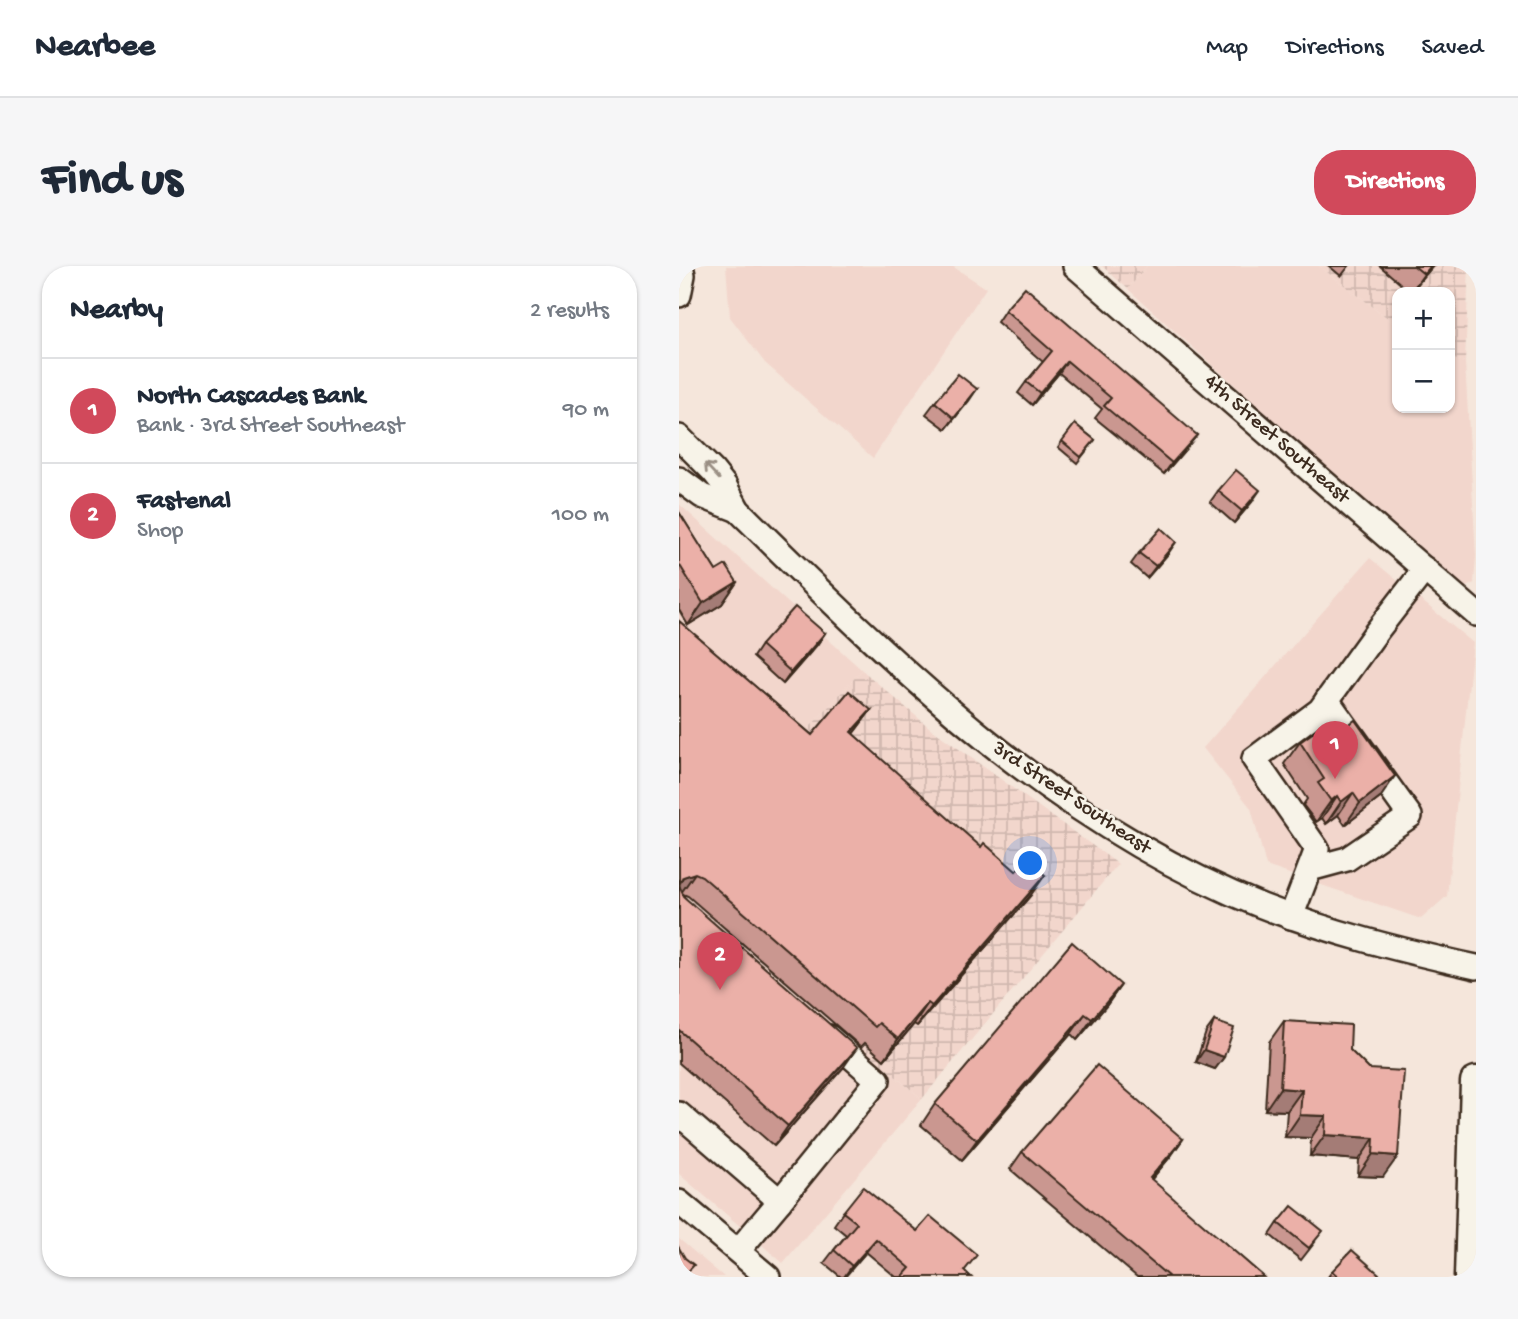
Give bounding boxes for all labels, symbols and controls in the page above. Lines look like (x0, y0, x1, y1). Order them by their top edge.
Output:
text: Nearbee (35, 29, 155, 67)
text: Map (1206, 34, 1248, 63)
text: Directions (1286, 34, 1384, 63)
text: Saved (1422, 34, 1483, 63)
button: Directions (1314, 150, 1476, 215)
text: Find us (42, 153, 182, 211)
map controls (1392, 287, 1455, 413)
button: + (1392, 287, 1455, 350)
text: Nearby (70, 294, 163, 329)
text: 2 results (530, 298, 609, 325)
button: − (1392, 350, 1455, 413)
street label: 4th Street Southeast (1198, 370, 1356, 512)
text: North Cascades Bank (137, 382, 365, 413)
text: 1 (88, 397, 98, 424)
text: 90 m (563, 397, 609, 424)
text: Bank · 3rd Street Southeast (137, 413, 404, 440)
one-way arrow (703, 463, 720, 480)
text: Fastenal (137, 487, 231, 518)
text: 2 (87, 502, 99, 529)
text: 100 m (552, 502, 609, 529)
text: Shop (137, 518, 183, 545)
pin: 1 (1312, 721, 1358, 779)
street label: 3rd Street Southeast (986, 736, 1157, 863)
your location (1013, 846, 1047, 880)
pin: 2 (697, 932, 743, 990)

